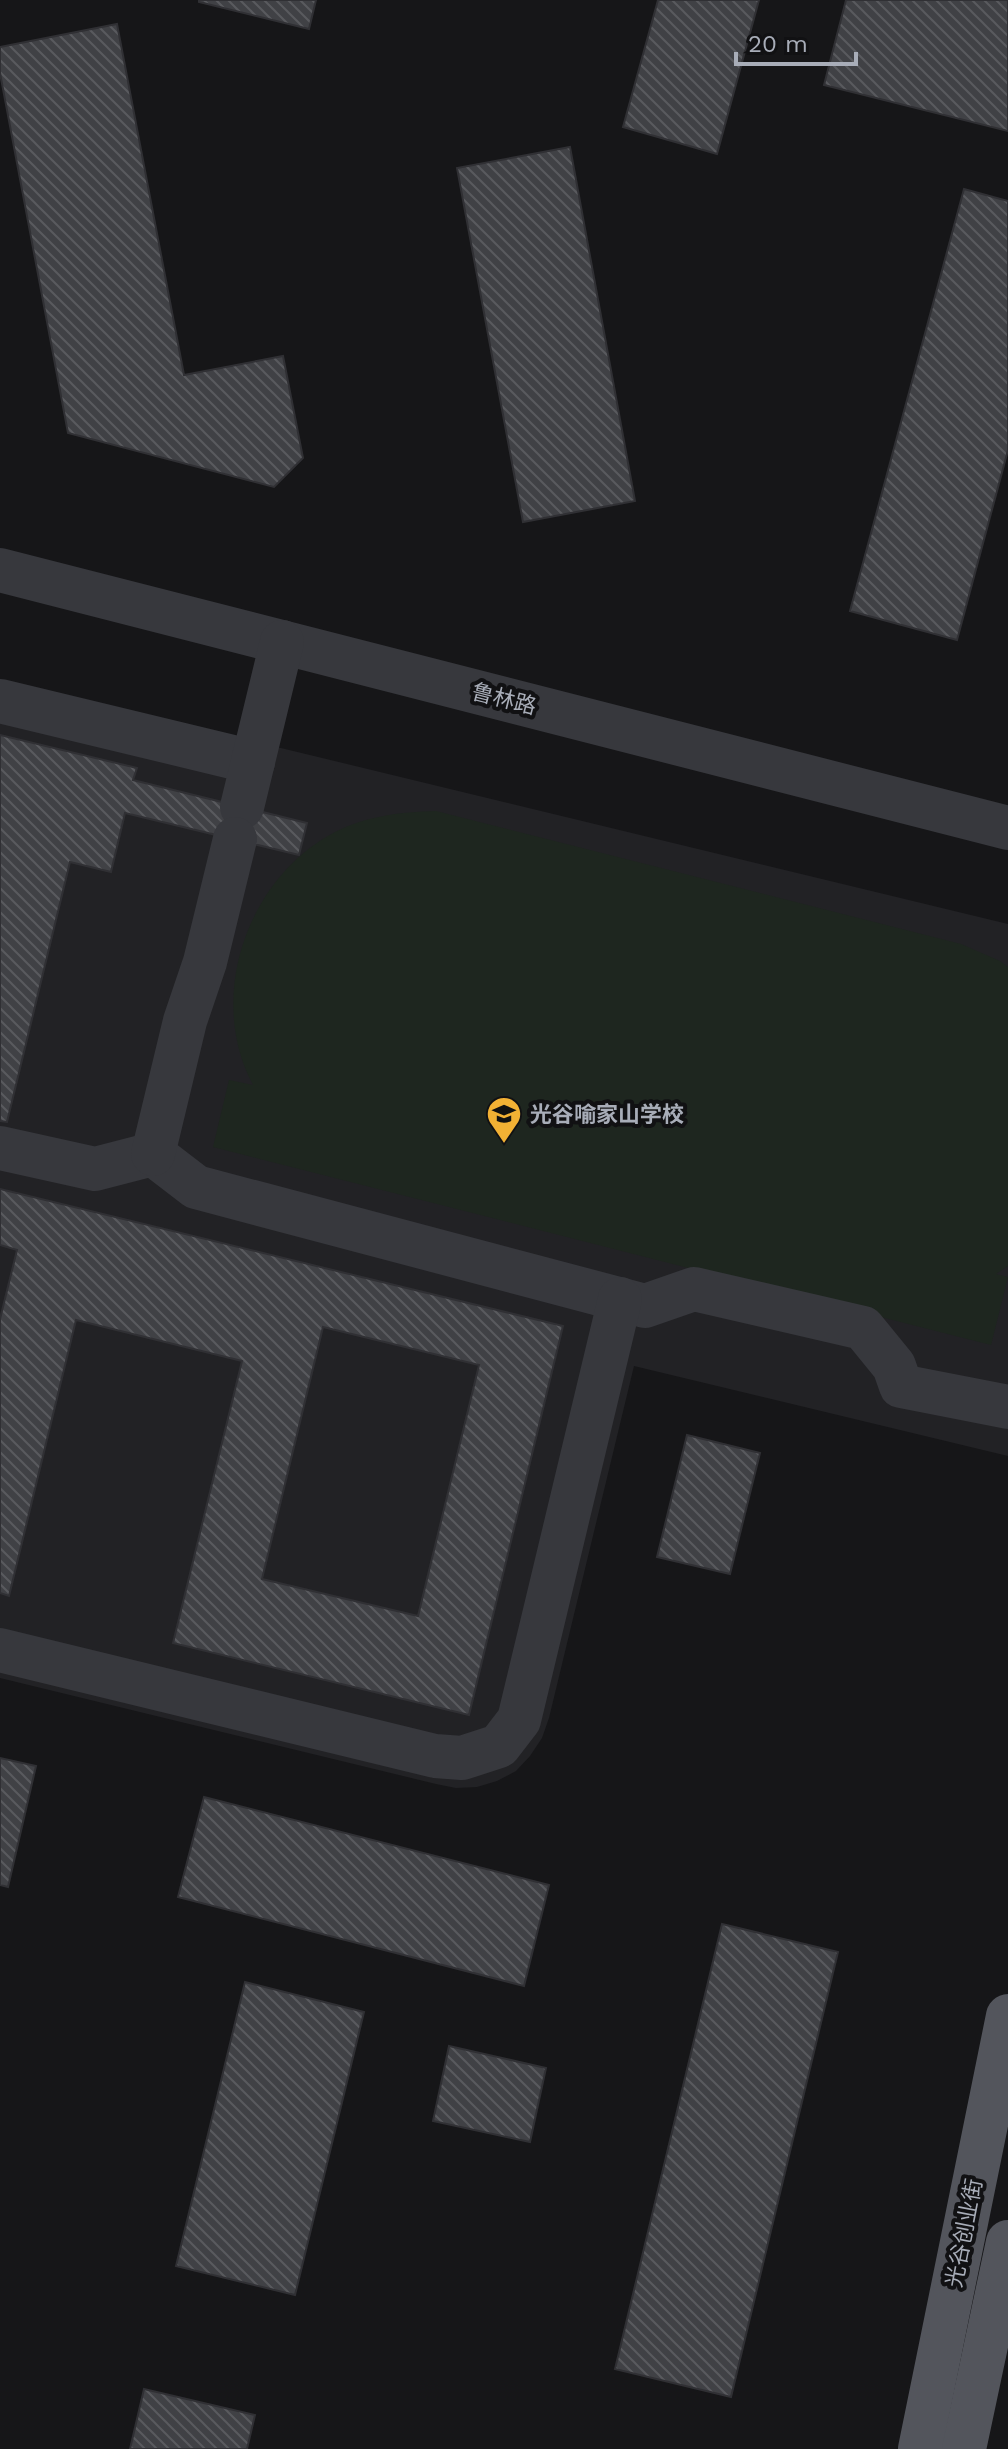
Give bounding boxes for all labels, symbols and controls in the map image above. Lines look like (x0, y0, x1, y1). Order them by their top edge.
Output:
scale bar (736, 16, 856, 66)
text: 20 m (748, 30, 808, 58)
street label: 鲁林路 (469, 679, 539, 719)
school or university icon: 光谷喻家山学校 (485, 1095, 523, 1145)
place label: 光谷喻家山学校 (530, 1102, 684, 1127)
street label: 光谷创业街 (941, 2177, 987, 2289)

